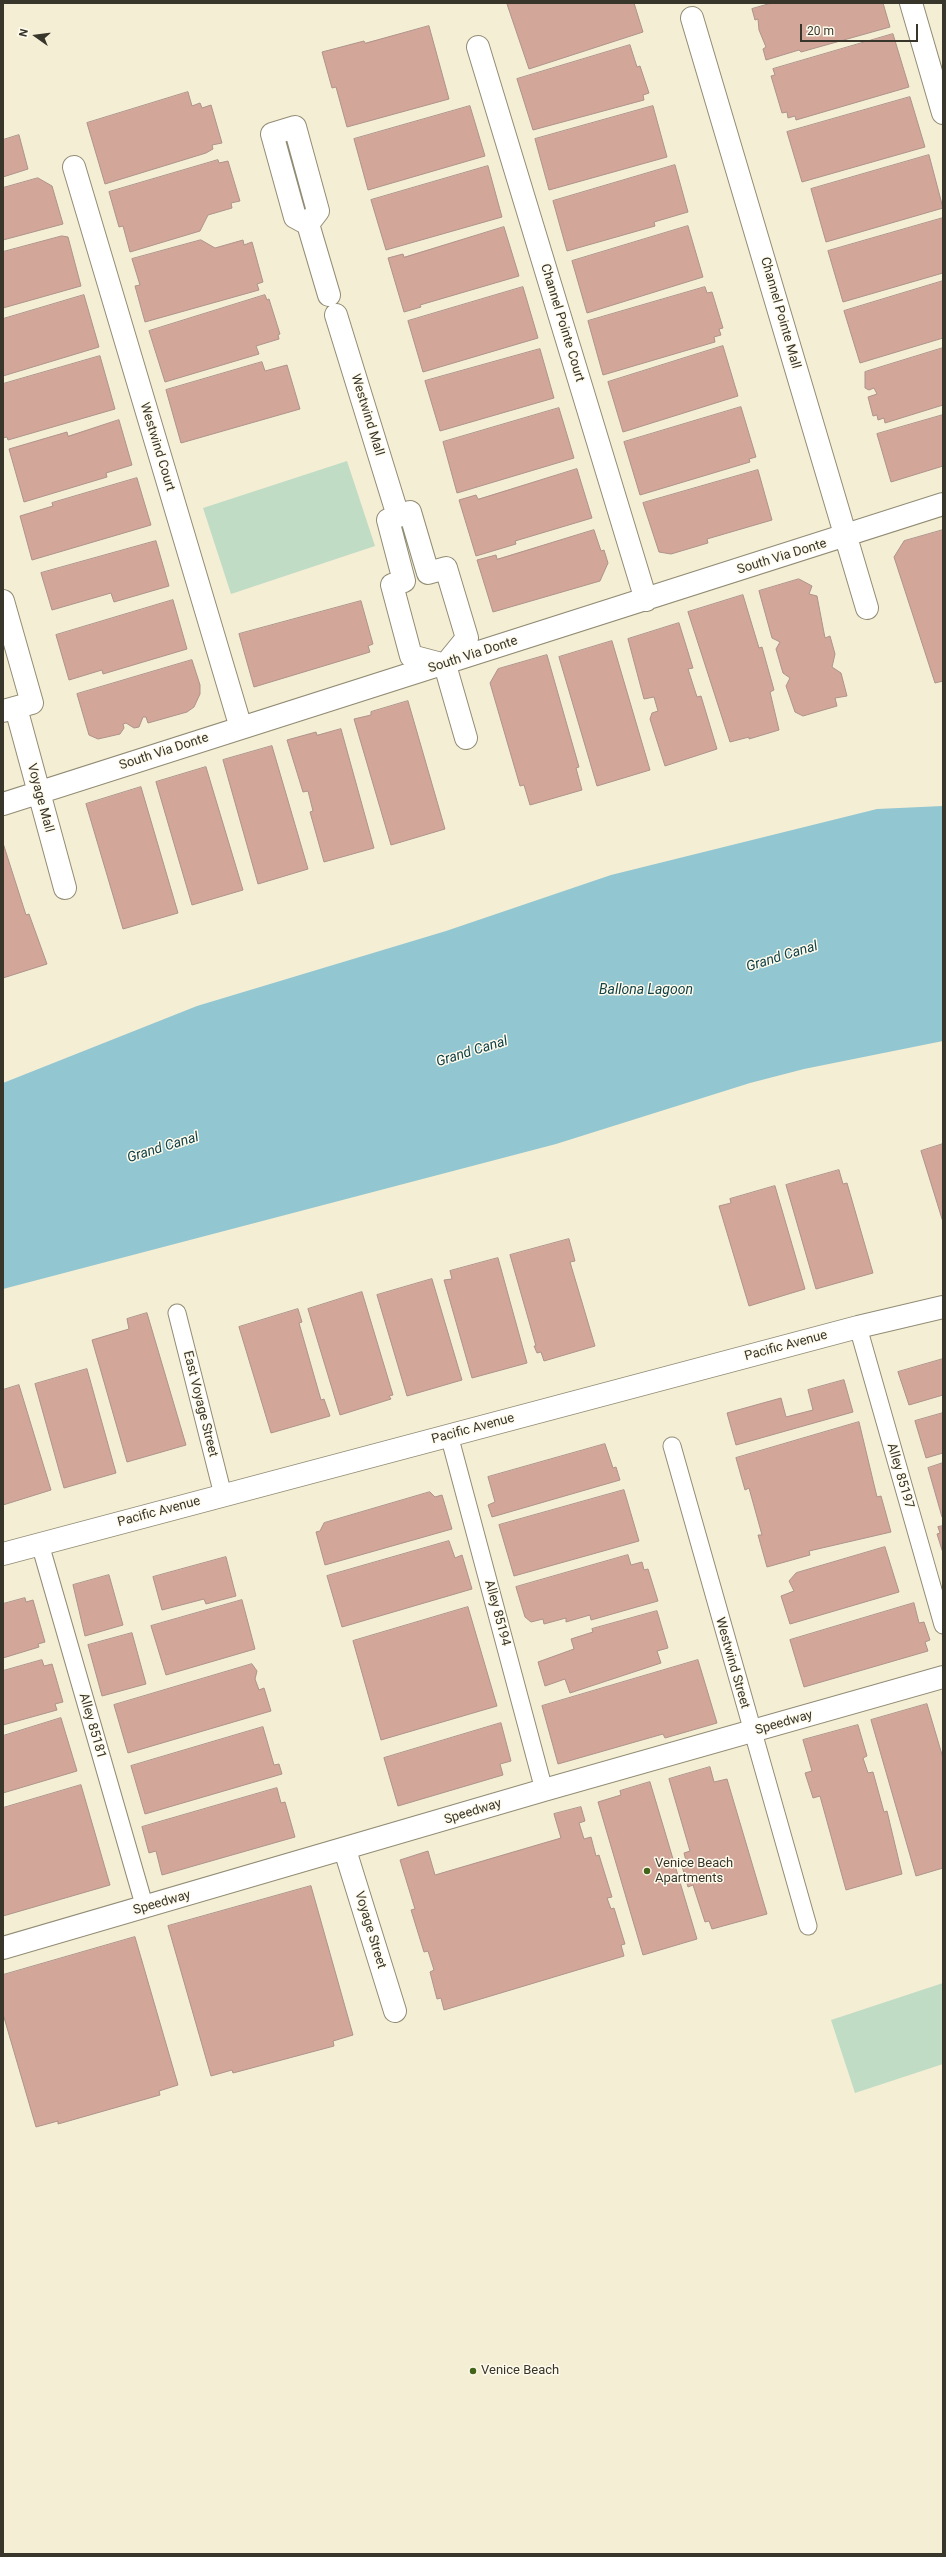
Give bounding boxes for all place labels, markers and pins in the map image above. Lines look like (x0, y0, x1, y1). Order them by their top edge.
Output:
place label: Venice Beach Apartments (655, 1856, 733, 1887)
marker: Venice Beach Apartments (642, 1866, 652, 1876)
place label: Venice Beach (481, 2363, 559, 2379)
marker: Venice Beach (468, 2366, 478, 2376)

